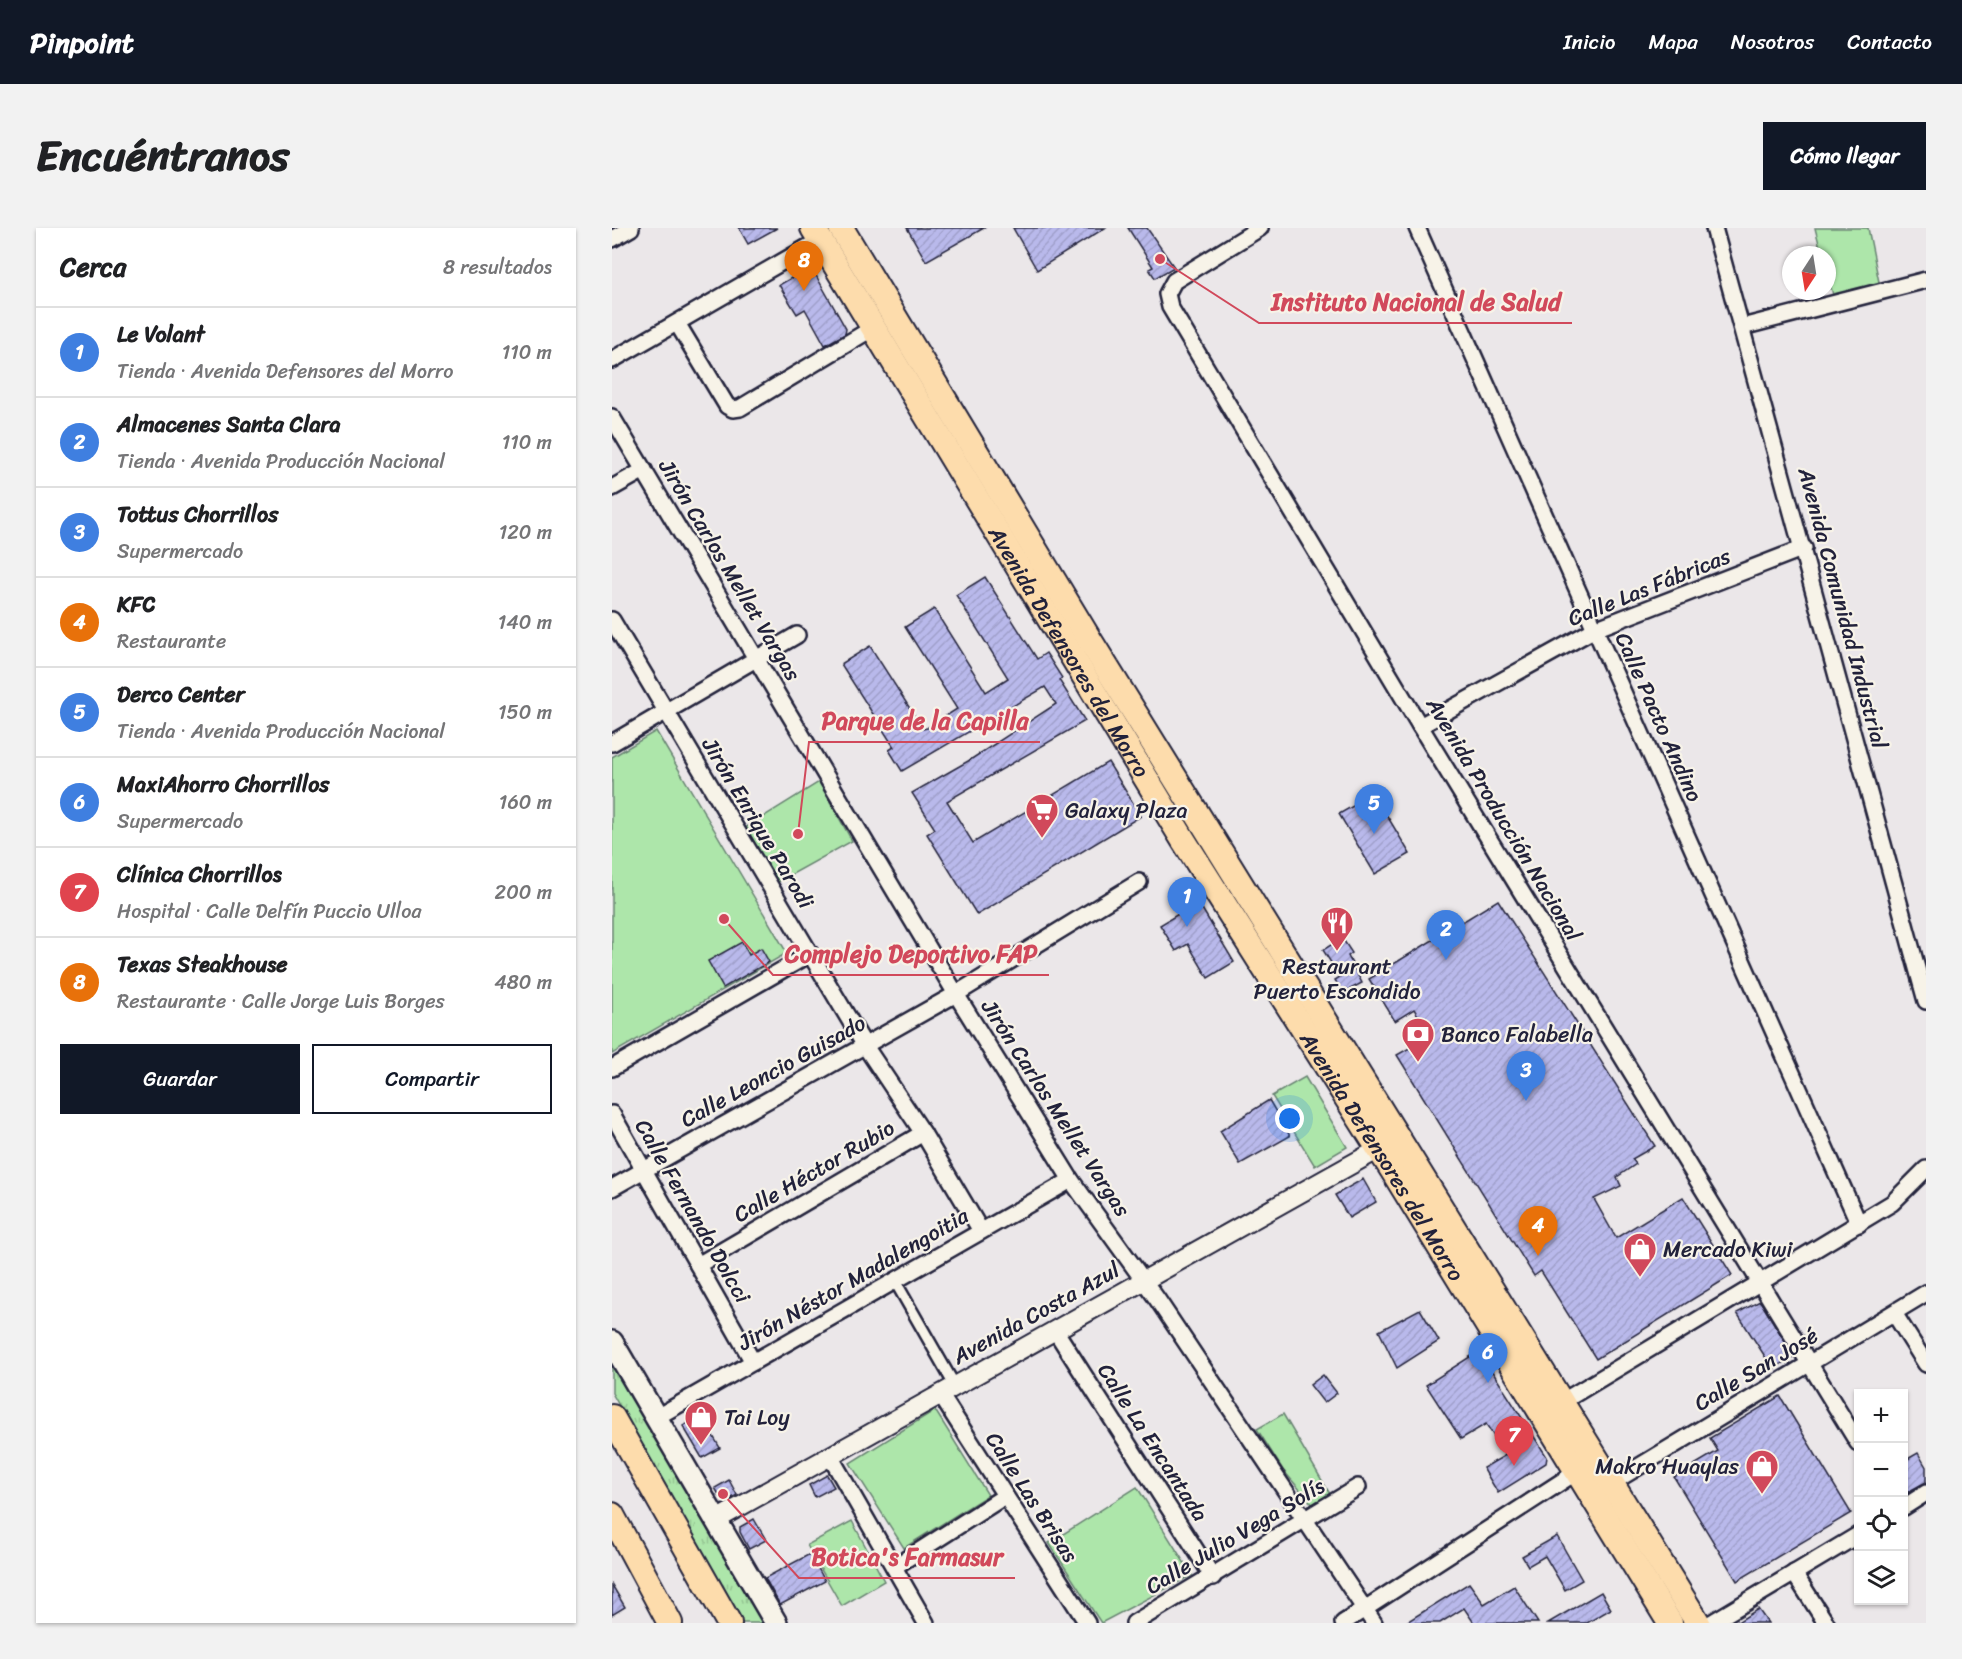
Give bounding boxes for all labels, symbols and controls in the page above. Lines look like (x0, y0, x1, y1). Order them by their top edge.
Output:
text: Pinpoint (30, 18, 134, 67)
text: Inicio (1563, 23, 1615, 61)
text: Mapa (1648, 23, 1698, 61)
text: Nosotros (1731, 23, 1814, 61)
text: Contacto (1847, 23, 1932, 61)
text: Encuéntranos (36, 119, 289, 193)
button: Cómo llegar (1763, 122, 1926, 190)
pin: 8 (784, 242, 824, 291)
text: Cerca (60, 244, 126, 290)
north arrow (1782, 246, 1836, 300)
text: 8 resultados (443, 250, 552, 285)
callout: Instituto Nacional de Salud (1259, 281, 1572, 323)
text: Instituto Nacional de Salud (1269, 281, 1563, 323)
text: Le Volant (117, 315, 205, 354)
text: 1 (75, 335, 84, 370)
text: 110 m (502, 335, 552, 370)
text: Tienda · Avenida Defensores del Morro (117, 354, 453, 389)
text: Almacenes Santa Clara (117, 405, 341, 444)
text: 2 (74, 425, 85, 460)
text: 110 m (502, 425, 552, 460)
text: Tienda · Avenida Producción Nacional (117, 444, 445, 479)
street label: Jirón Carlos Mellet Vargas (648, 451, 812, 689)
street label: Avenida Comunidad Industrial (1786, 462, 1900, 754)
text: Tottus Chorrillos (117, 495, 278, 534)
text: 3 (74, 515, 85, 550)
text: 120 m (499, 515, 552, 550)
street label: Avenida Defensores del Morro (977, 517, 1161, 785)
text: Supermercado (117, 534, 243, 569)
street label: Calle Las Fábricas (1562, 536, 1737, 637)
text: KFC (117, 585, 156, 624)
text: 4 (73, 605, 86, 640)
text: 140 m (498, 605, 552, 640)
text: Restaurante (117, 624, 226, 659)
street label: Calle Pacto Andino (1604, 626, 1714, 808)
text: Derco Center (117, 675, 245, 714)
street label: Avenida Producción Nacional (1415, 688, 1593, 949)
text: 5 (73, 695, 86, 730)
text: 150 m (498, 695, 552, 730)
callout: Parque de la Capilla (809, 700, 1040, 742)
text: Parque de la Capilla (821, 700, 1030, 742)
text: Tienda · Avenida Producción Nacional (117, 714, 445, 749)
street label: Jirón Enrique Parodi (691, 729, 825, 917)
text: MaxiAhorro Chorrillos (117, 765, 329, 804)
pin: 5 (1354, 784, 1394, 834)
text: 6 (74, 785, 85, 820)
text: 160 m (499, 785, 552, 820)
place label: Galaxy Plaza (1065, 791, 1187, 830)
supermarket icon: Galaxy Plaza (1024, 792, 1060, 839)
text: Supermercado (117, 804, 243, 839)
text: Clínica Chorrillos (117, 855, 282, 894)
text: 7 (74, 875, 85, 910)
text: 200 m (495, 875, 552, 910)
pin: 1 (1168, 878, 1206, 927)
text: Hospital · Calle Delfín Puccio Ulloa (117, 894, 422, 929)
restaurant icon: Restaurant Puerto Escondido (1319, 905, 1355, 952)
pin: 2 (1426, 910, 1466, 960)
callout: Complejo Deportivo FAP (773, 933, 1049, 975)
text: Complejo Deportivo FAP (784, 933, 1038, 975)
text: Texas Steakhouse (117, 945, 288, 984)
place label: Restaurant Puerto Escondido (1253, 947, 1421, 1011)
text: 8 (73, 965, 86, 1000)
text: 480 m (494, 965, 552, 1000)
text: Restaurante · Calle Jorge Luis Borges (117, 984, 445, 1019)
street label: Jirón Carlos Mellet Vargas (970, 990, 1142, 1226)
street label: Calle Leoncio Guisado (673, 1004, 873, 1138)
place label: Banco Falabella (1441, 1015, 1593, 1054)
bank icon: Banco Falabella (1400, 1016, 1436, 1063)
street label: Avenida Defensores del Morro (1289, 1022, 1476, 1289)
button: Guardar (60, 1044, 300, 1114)
button: Compartir (312, 1044, 552, 1114)
pin: 3 (1506, 1052, 1546, 1101)
your location (1275, 1104, 1304, 1133)
street label: Calle Héctor Rubio (726, 1109, 902, 1233)
street label: Calle Fernando Dolcci (624, 1111, 762, 1311)
street label: Jirón Néstor Madalengoitia (729, 1196, 977, 1362)
pin: 4 (1518, 1206, 1558, 1256)
place label: Mercado Kiwi (1663, 1230, 1793, 1269)
shop icon: Mercado Kiwi (1622, 1231, 1658, 1278)
street label: Avenida Costa Azul (944, 1250, 1128, 1376)
street label: Calle San José (1686, 1316, 1826, 1422)
pin: 6 (1468, 1334, 1508, 1383)
street label: Calle La Encantada (1087, 1355, 1219, 1529)
map controls (1854, 1389, 1908, 1605)
button: + (1854, 1389, 1908, 1443)
place label: Tai Loy (724, 1398, 790, 1437)
shop icon: Tai Loy (683, 1399, 719, 1446)
pin: 7 (1494, 1416, 1534, 1466)
street label: Calle Las Brisas (975, 1424, 1089, 1570)
button: − (1854, 1443, 1908, 1497)
place label: Makro Huaylas (1595, 1447, 1740, 1486)
shop icon: Makro Huaylas (1744, 1448, 1780, 1495)
street label: Calle Julio Vega Solís (1138, 1467, 1332, 1605)
button: locate (1854, 1497, 1908, 1551)
callout: Botica's Farmasur (799, 1536, 1015, 1578)
text: Botica's Farmasur (811, 1536, 1005, 1578)
button: layers (1854, 1551, 1908, 1605)

